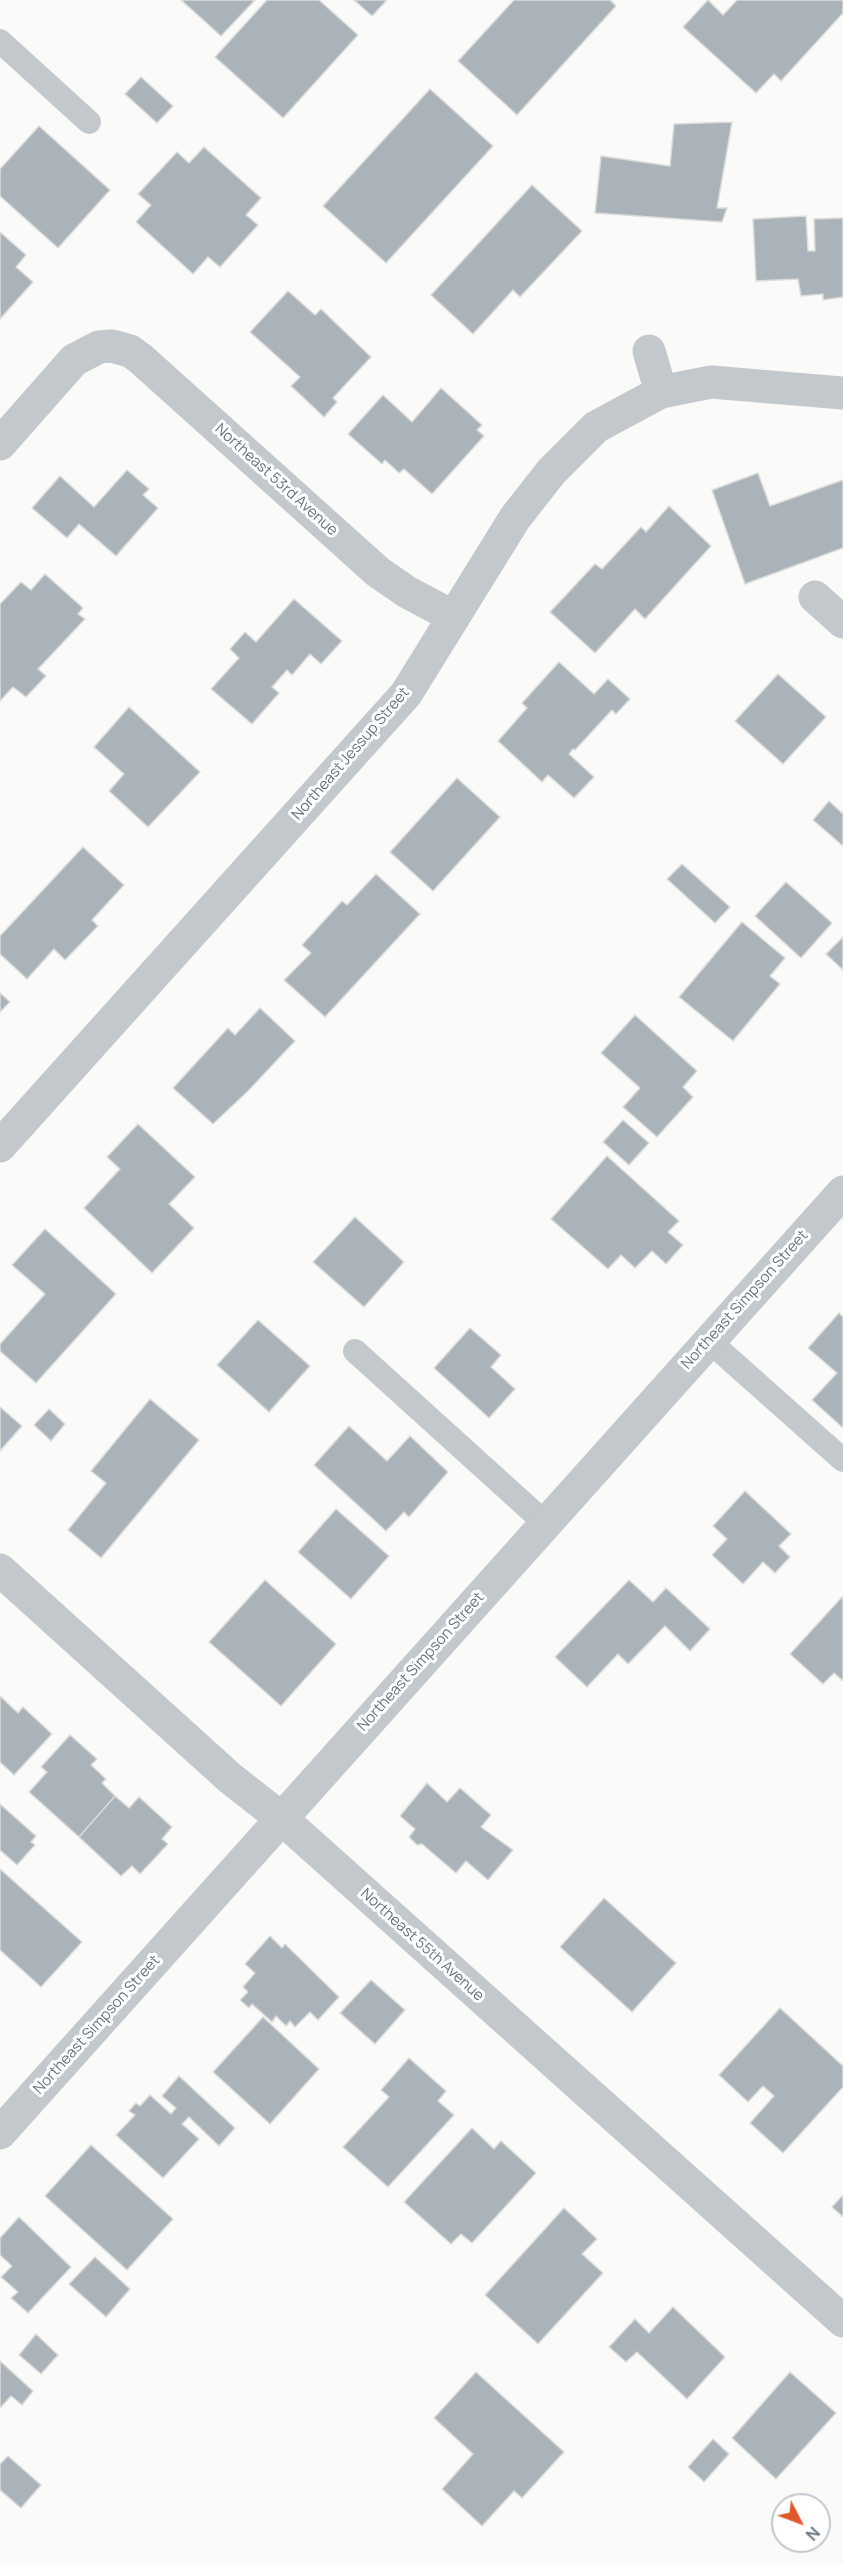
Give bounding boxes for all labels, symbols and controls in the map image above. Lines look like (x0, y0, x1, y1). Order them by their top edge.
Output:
street label: Northeast 53rd Avenue (211, 420, 341, 540)
street label: Northeast Jessup Street (289, 684, 413, 824)
street label: Northeast Simpson Street (678, 1227, 812, 1373)
street label: Northeast Simpson Street (354, 1589, 488, 1735)
street label: Northeast 55th Avenue (357, 1885, 487, 2005)
street label: Northeast Simpson Street (30, 1952, 164, 2098)
north arrow (771, 2493, 831, 2553)
text: N (801, 2522, 825, 2545)

